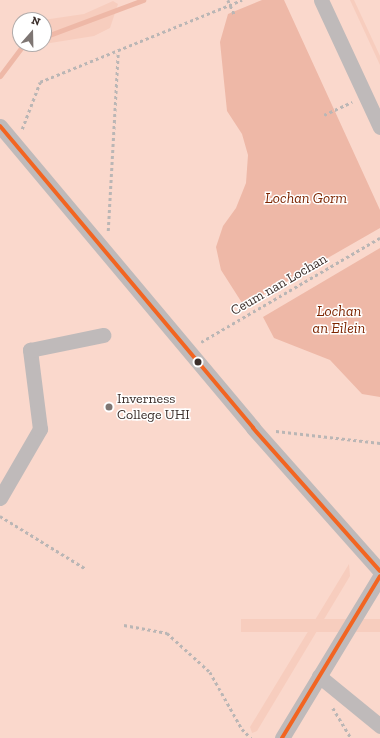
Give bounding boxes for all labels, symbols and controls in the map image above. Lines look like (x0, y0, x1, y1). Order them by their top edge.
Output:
north arrow (12, 12, 52, 52)
text: N (30, 14, 42, 29)
water label: Lochan Gorm (265, 190, 347, 208)
street label: Ceum nan Lochan (228, 251, 330, 319)
water label: Lochan an Eilein (313, 302, 365, 337)
unlabelled marker (193, 357, 203, 367)
place label: Inverness College UHI (117, 391, 190, 424)
marker: Inverness College UHI (104, 402, 114, 412)

